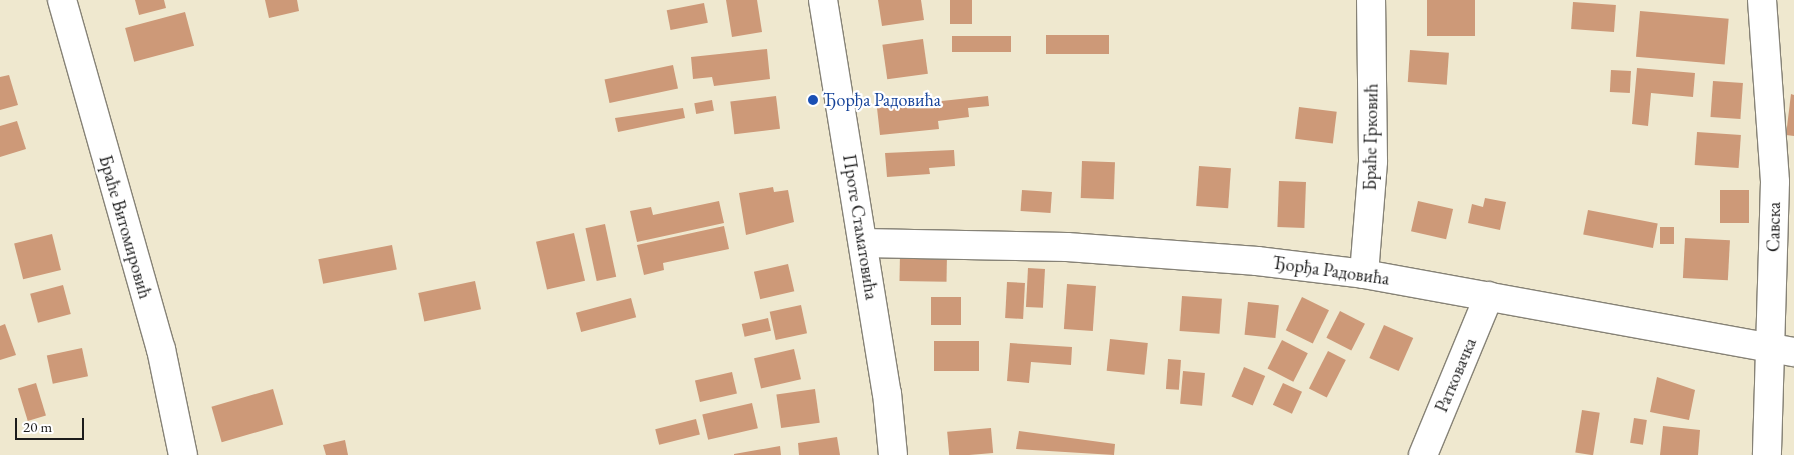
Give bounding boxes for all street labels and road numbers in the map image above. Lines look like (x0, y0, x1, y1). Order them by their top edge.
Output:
street label: Браће Грковић (1359, 83, 1383, 191)
street label: Браће Витомировић (94, 153, 156, 301)
street label: Проте Стаматовића (838, 153, 882, 301)
street label: Савска (1763, 202, 1785, 252)
street label: Ђорђа Радовића (1271, 252, 1391, 290)
street label: Ратковачка (1431, 335, 1481, 415)

